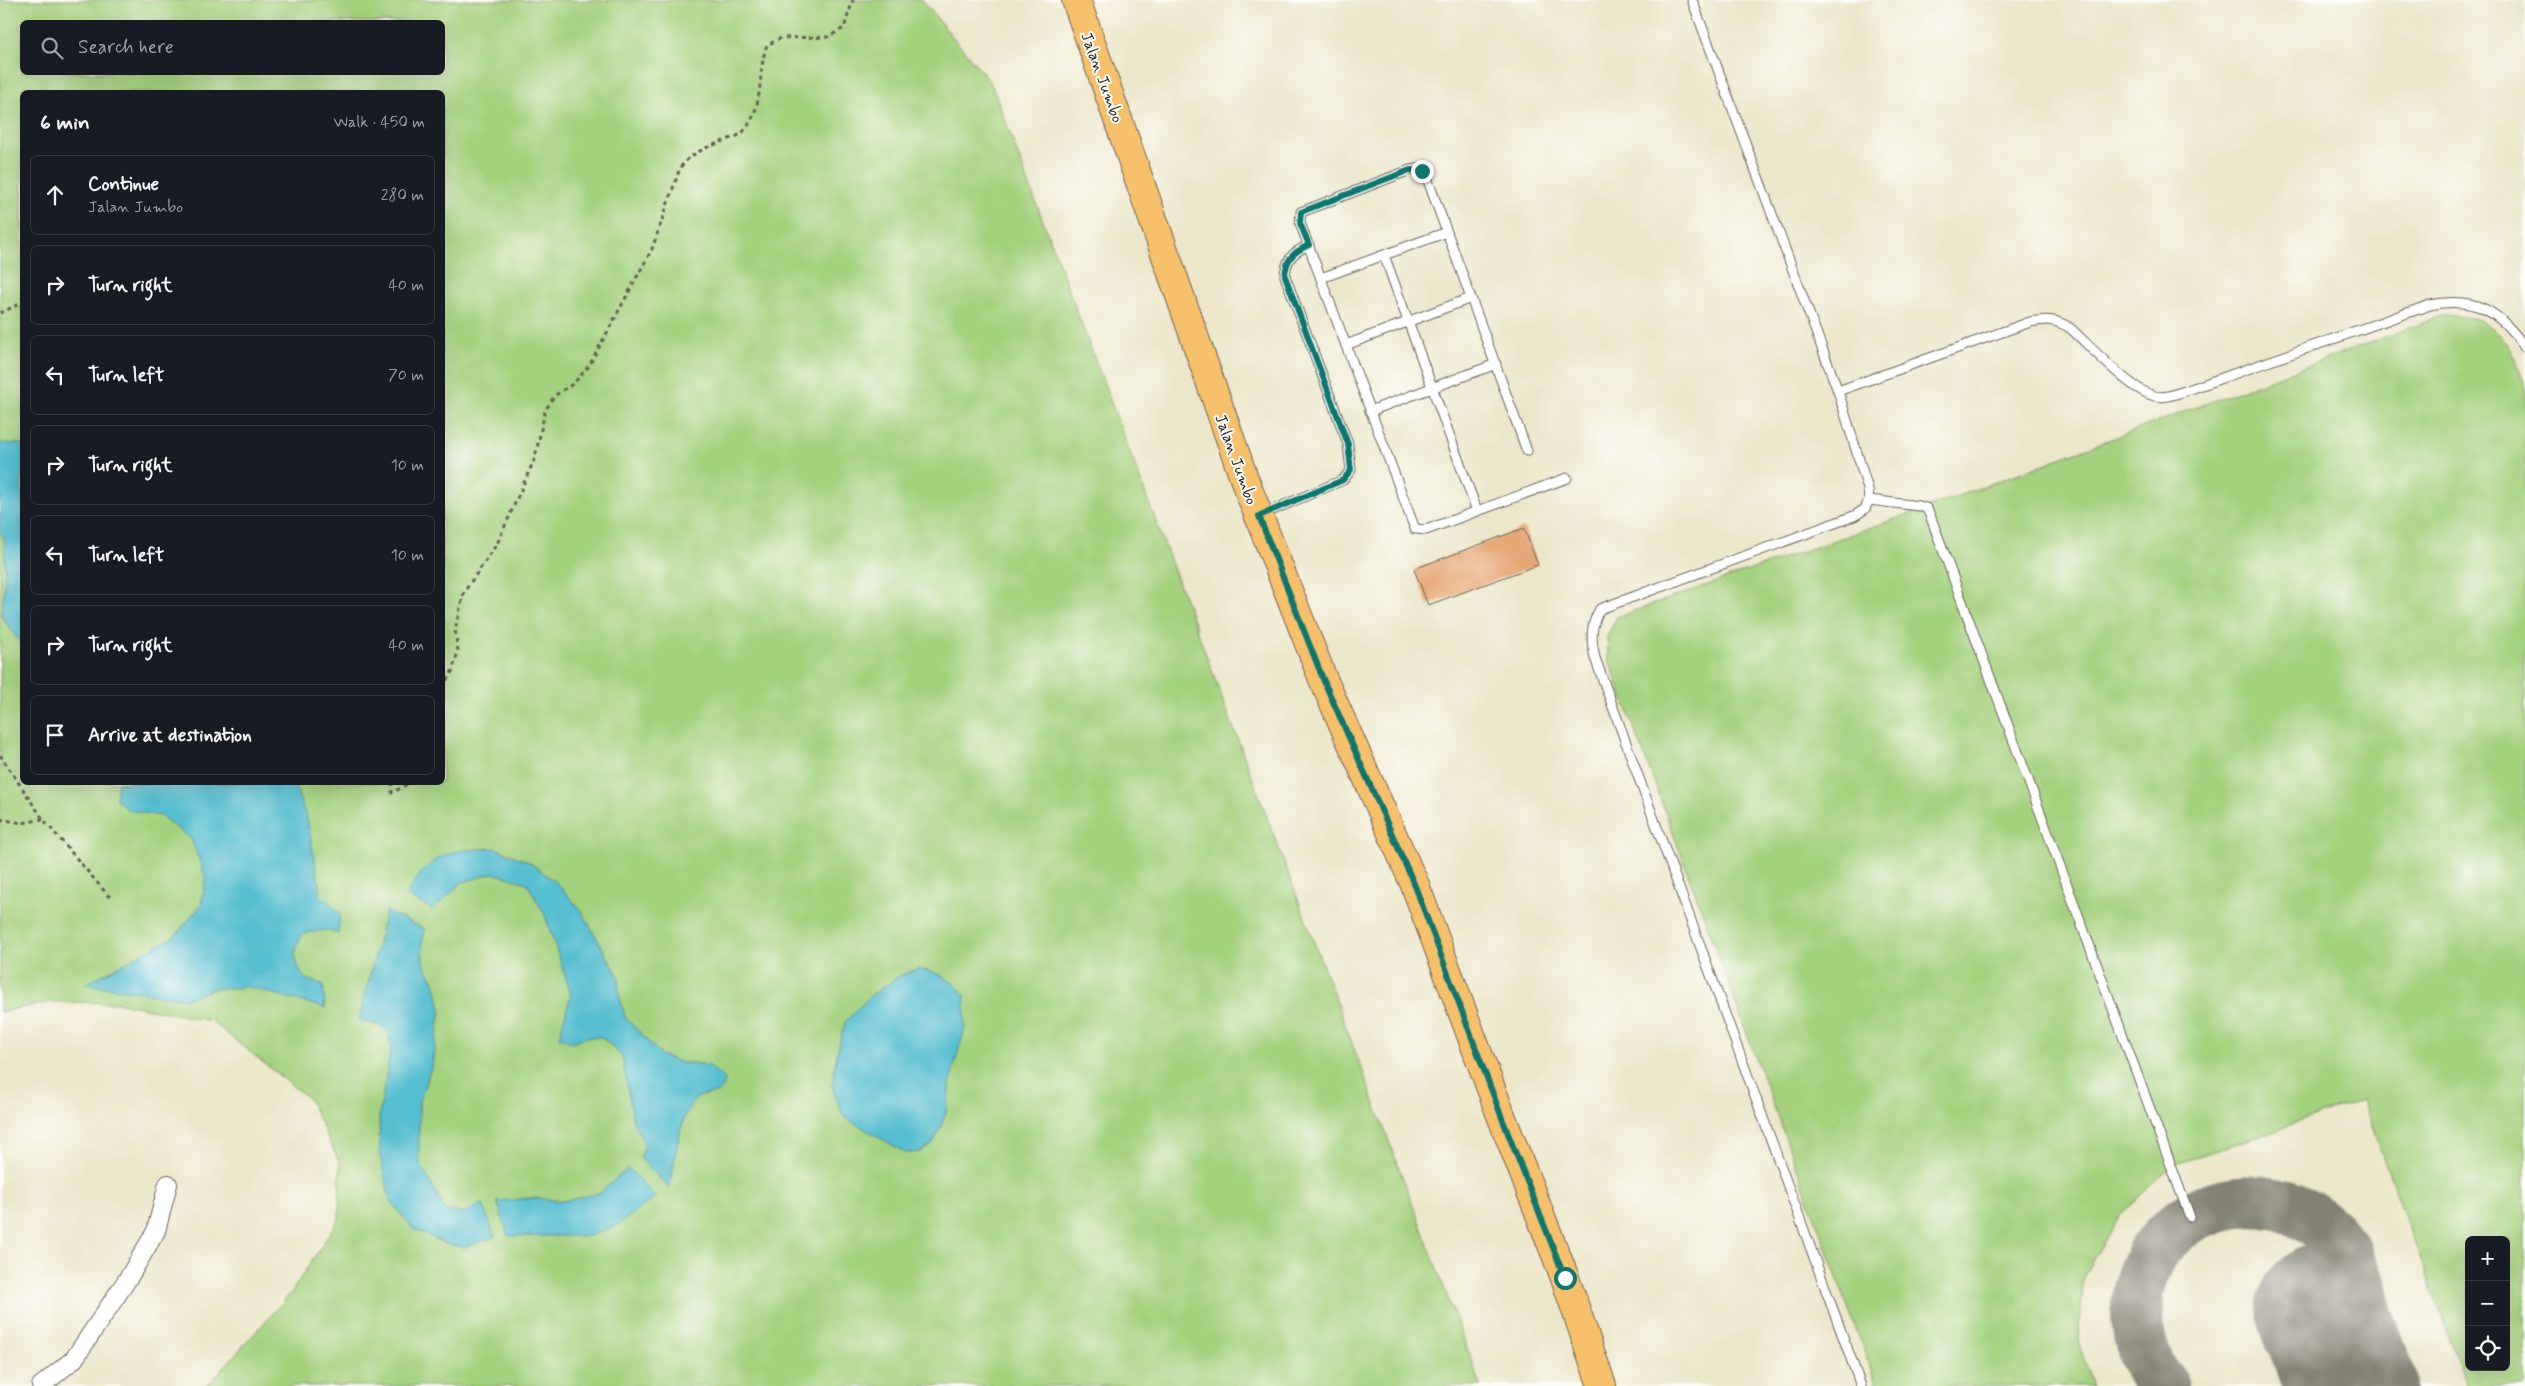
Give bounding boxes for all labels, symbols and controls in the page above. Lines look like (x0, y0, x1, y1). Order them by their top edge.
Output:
search box (20, 20, 445, 75)
street label: Jalan Jumbo (1075, 29, 1128, 126)
icon: search (38, 34, 66, 62)
text: Search here (78, 35, 174, 60)
text: 6 min (40, 109, 90, 137)
text: Walk · 450 m (334, 112, 425, 133)
route end (1411, 160, 1434, 183)
text: Continue (88, 172, 159, 197)
icon: ahead (41, 181, 69, 209)
text: 280 m (381, 185, 424, 206)
text: Jalan Jumbo (88, 197, 183, 218)
icon: right (41, 271, 69, 299)
text: Turn right (88, 273, 172, 298)
text: 40 m (388, 275, 424, 296)
icon: left (41, 361, 69, 389)
text: Turn left (88, 363, 164, 388)
text: 70 m (388, 365, 424, 386)
street label: Jalan Jumbo (1209, 411, 1262, 508)
icon: right (41, 451, 69, 479)
text: Turn right (88, 453, 172, 478)
text: 10 m (391, 455, 424, 476)
icon: left (41, 541, 69, 569)
text: Turn left (88, 543, 164, 568)
text: 10 m (391, 545, 424, 566)
icon: right (41, 631, 69, 659)
text: Turn right (88, 633, 172, 658)
text: 40 m (388, 635, 424, 656)
icon: arrive (41, 721, 69, 749)
text: Arrive at destination (88, 723, 252, 748)
map controls (2465, 1236, 2510, 1371)
button: + (2465, 1236, 2510, 1281)
route start (1554, 1267, 1577, 1290)
button: − (2465, 1281, 2510, 1326)
button: locate (2465, 1326, 2510, 1371)

